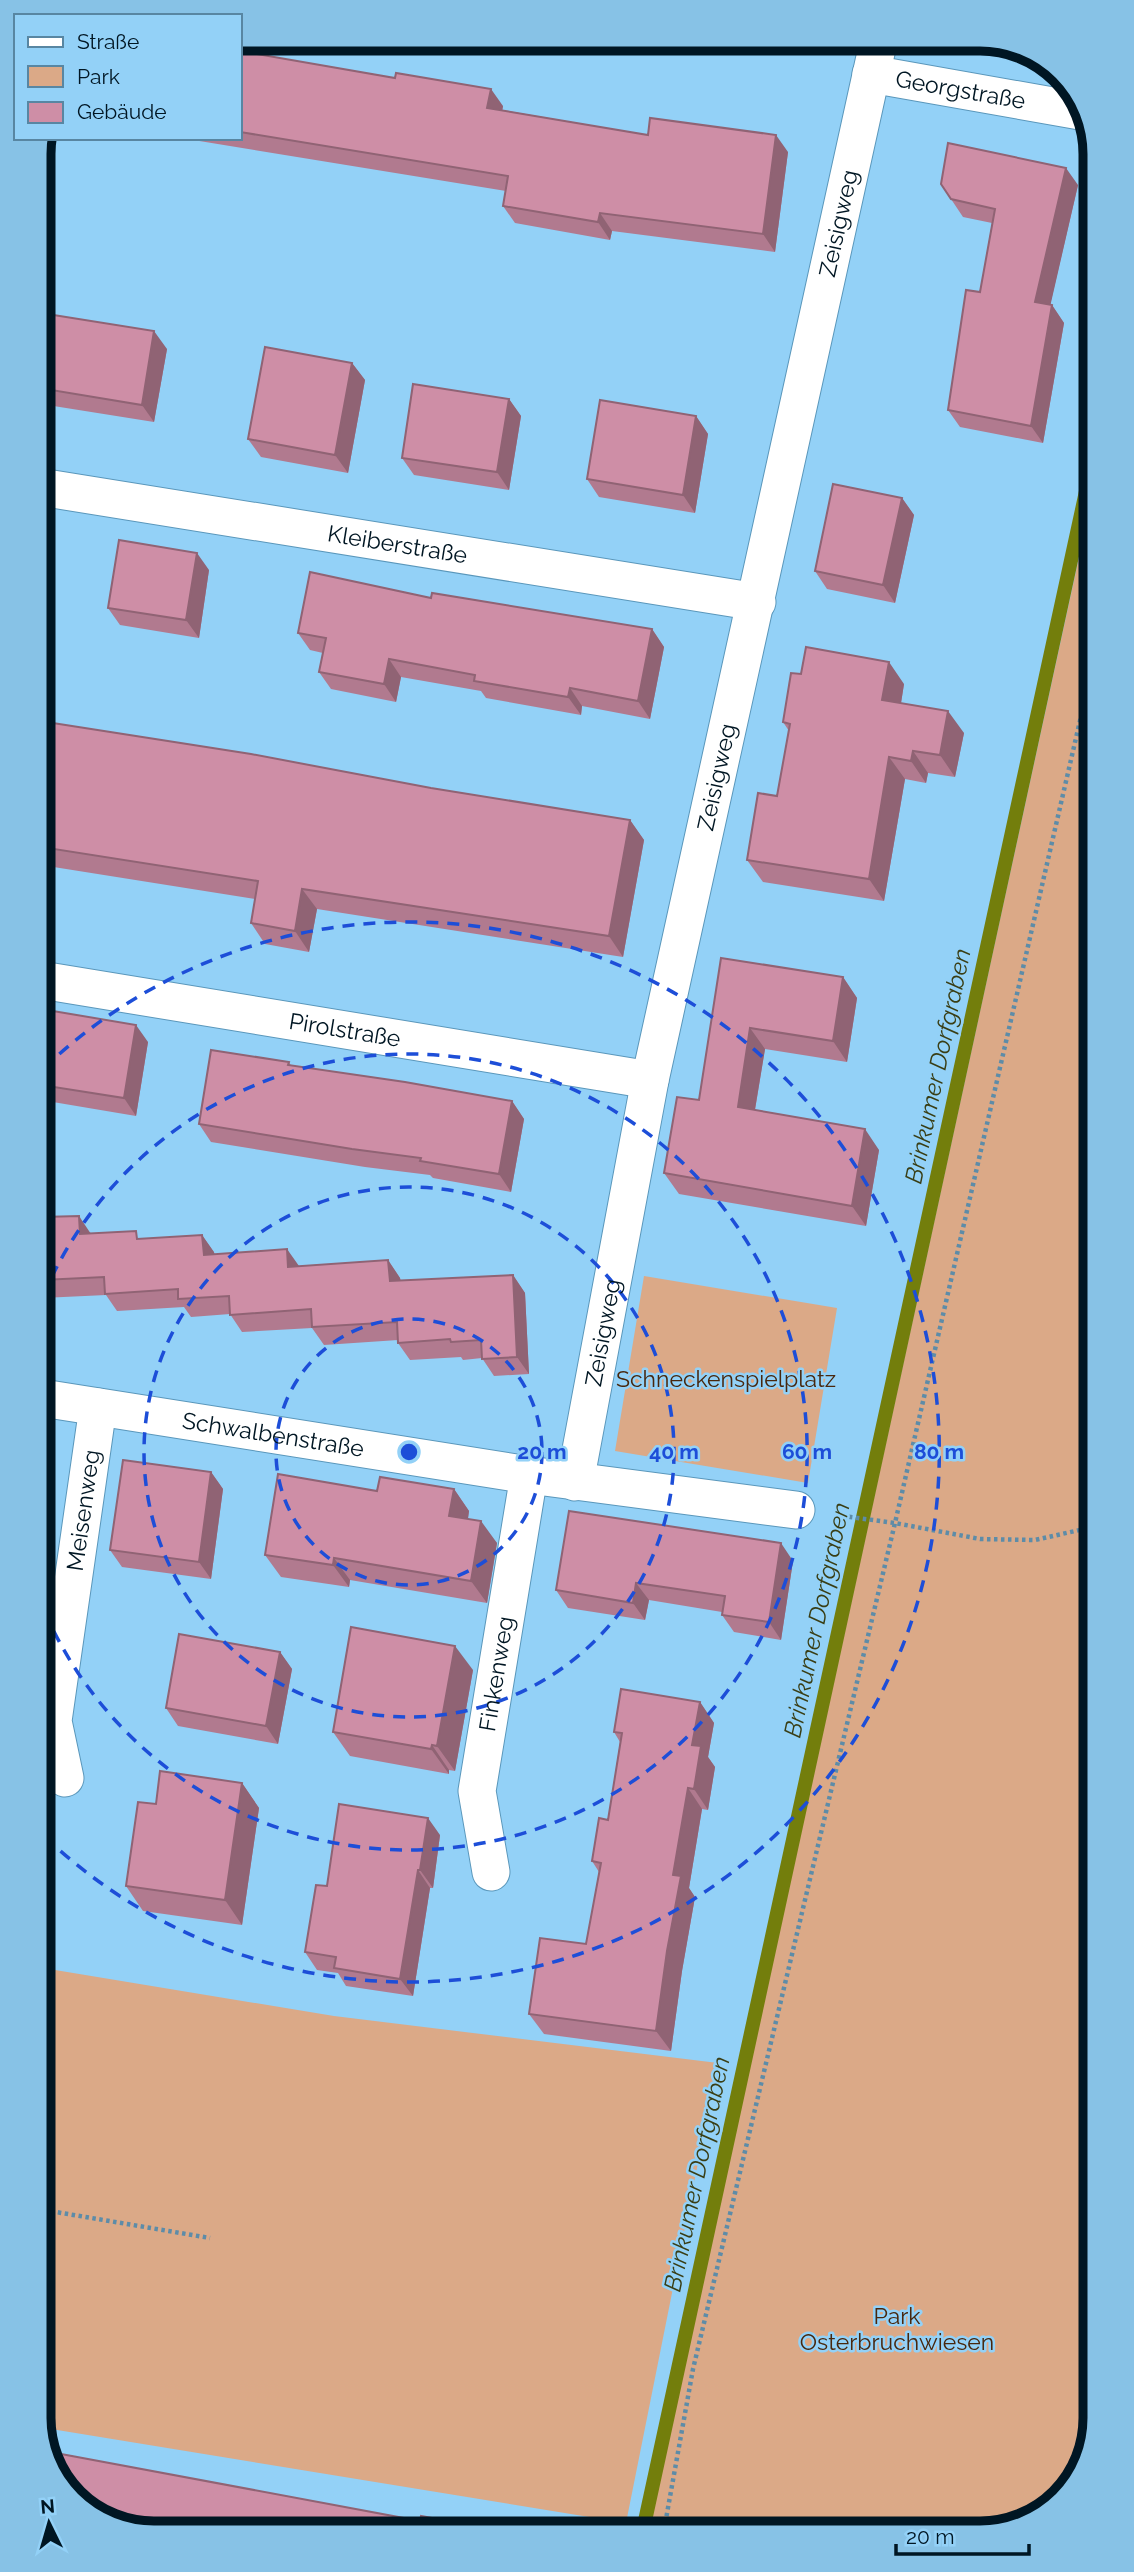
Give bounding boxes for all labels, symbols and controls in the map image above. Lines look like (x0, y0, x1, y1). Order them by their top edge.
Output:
legend (14, 14, 242, 140)
text: Straße (77, 29, 139, 54)
text: Park (77, 64, 120, 89)
street label: Georgstraße (894, 65, 1028, 114)
text: Gebäude (77, 99, 167, 124)
street label: Zeisigweg (813, 167, 863, 279)
street label: Kleiberstraße (326, 519, 469, 568)
street label: Zeisigweg (691, 721, 741, 833)
water label: Brinkumer Dorfgraben (898, 946, 977, 1186)
street label: Pirolstraße (287, 1007, 403, 1052)
street label: Zeisigweg (579, 1276, 626, 1389)
park label: Schneckenspielplatz (616, 1365, 836, 1392)
street label: Schwalbenstraße (180, 1406, 366, 1462)
text: 20 m (517, 1439, 567, 1464)
text: 40 m (649, 1439, 699, 1464)
text: 60 m (782, 1439, 832, 1464)
text: 80 m (914, 1439, 964, 1464)
centre of rings (397, 1440, 421, 1464)
street label: Meisenweg (61, 1448, 105, 1573)
water label: Brinkumer Dorfgraben (777, 1500, 856, 1740)
street label: Finkenweg (473, 1614, 519, 1733)
water label: Brinkumer Dorfgraben (657, 2054, 736, 2294)
park label: Park Osterbruchwiesen (800, 2302, 994, 2355)
north arrow (14, 2488, 84, 2558)
text: N (39, 2494, 56, 2518)
scale bar (896, 2512, 1029, 2556)
text: 20 m (906, 2524, 954, 2549)

